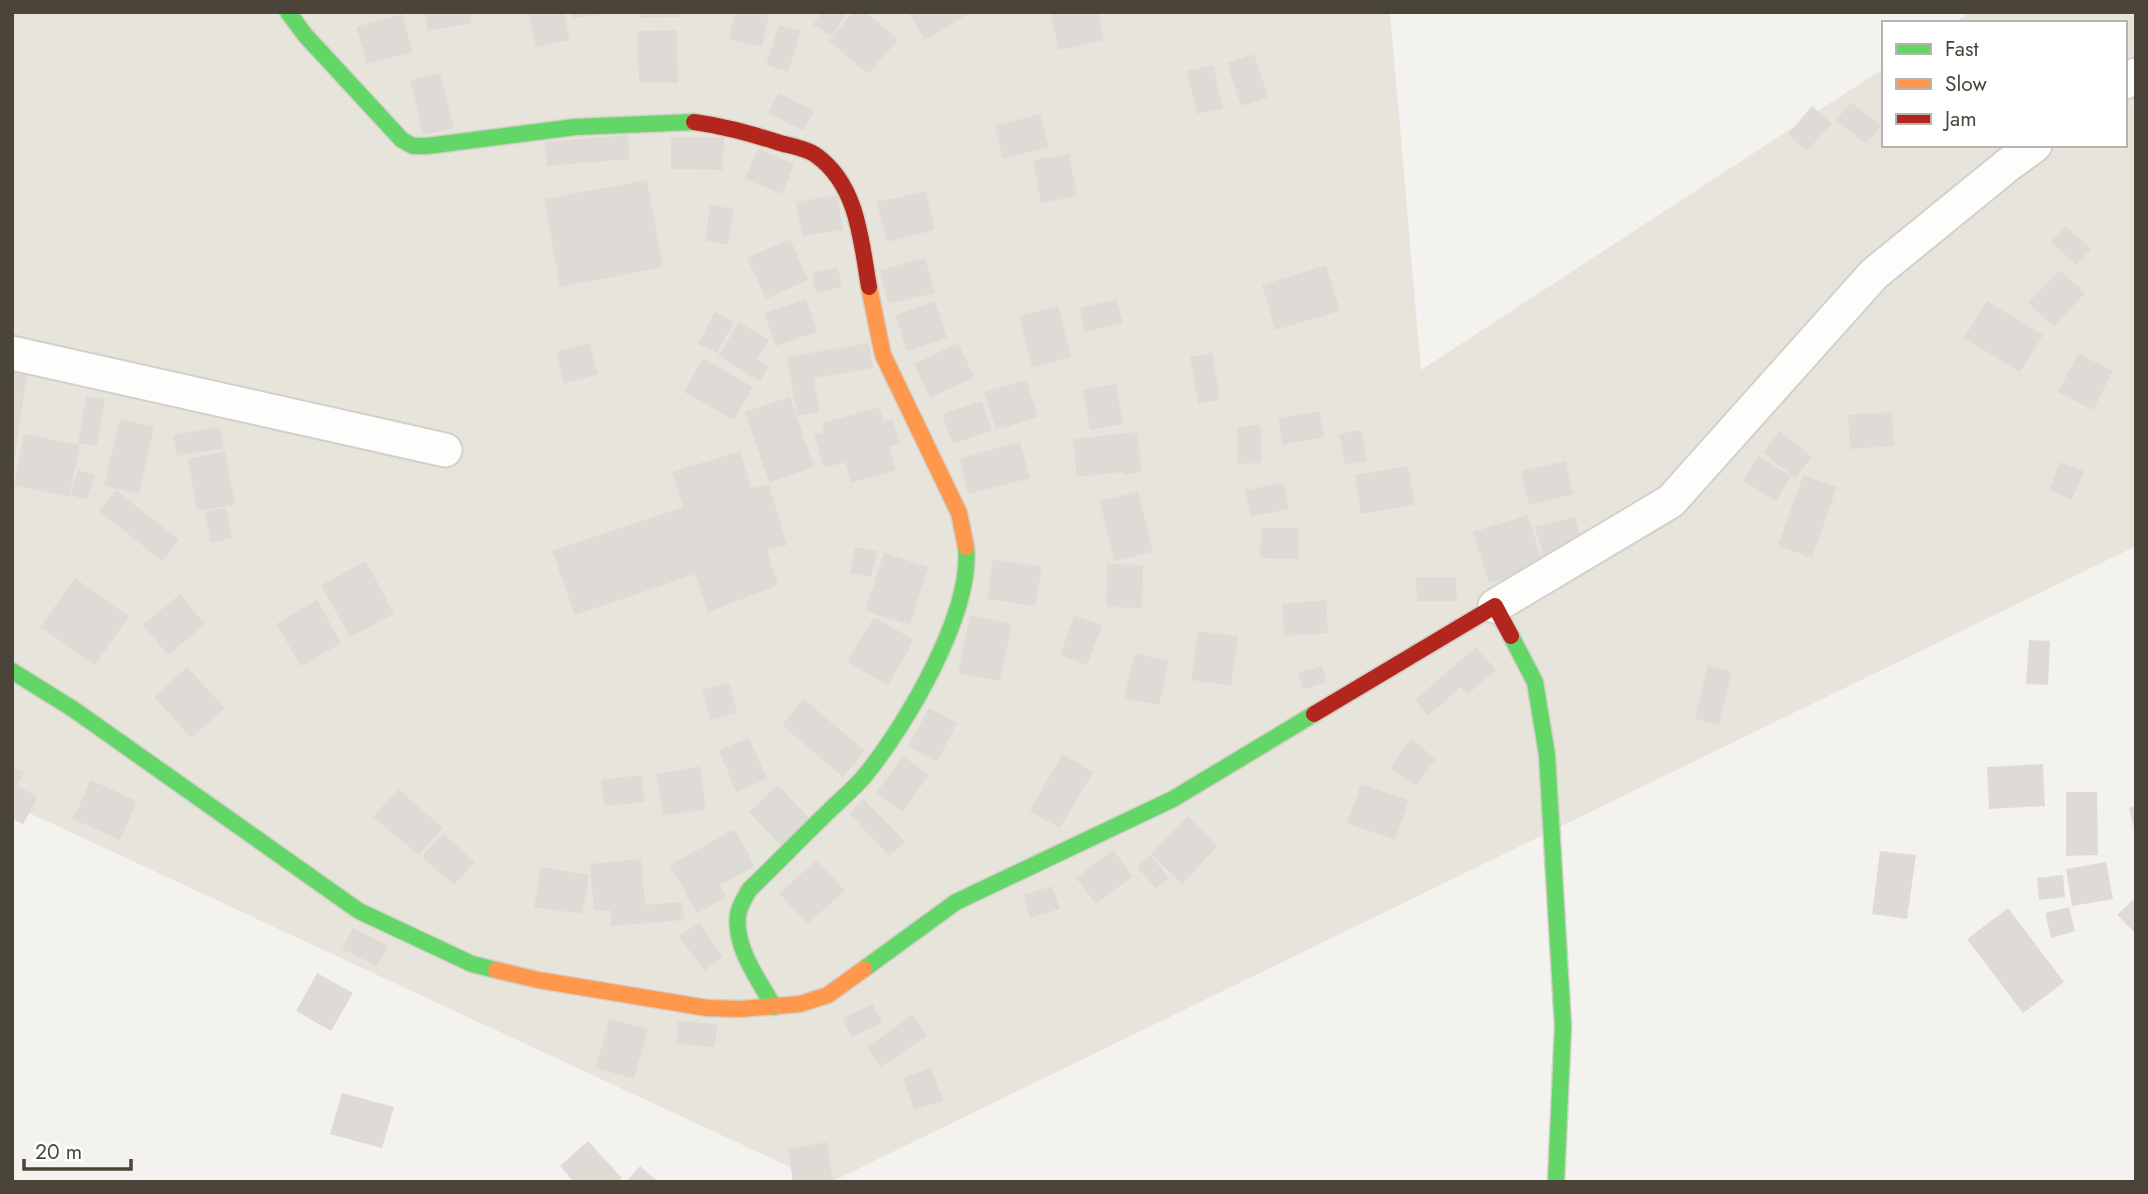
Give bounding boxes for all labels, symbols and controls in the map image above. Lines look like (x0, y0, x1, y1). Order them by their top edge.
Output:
legend (1882, 21, 2127, 147)
text: Fast (1945, 34, 1978, 64)
text: Slow (1945, 69, 1987, 99)
text: Jam (1942, 104, 1977, 134)
scale bar (24, 1128, 131, 1172)
text: 20 m (35, 1137, 82, 1167)

